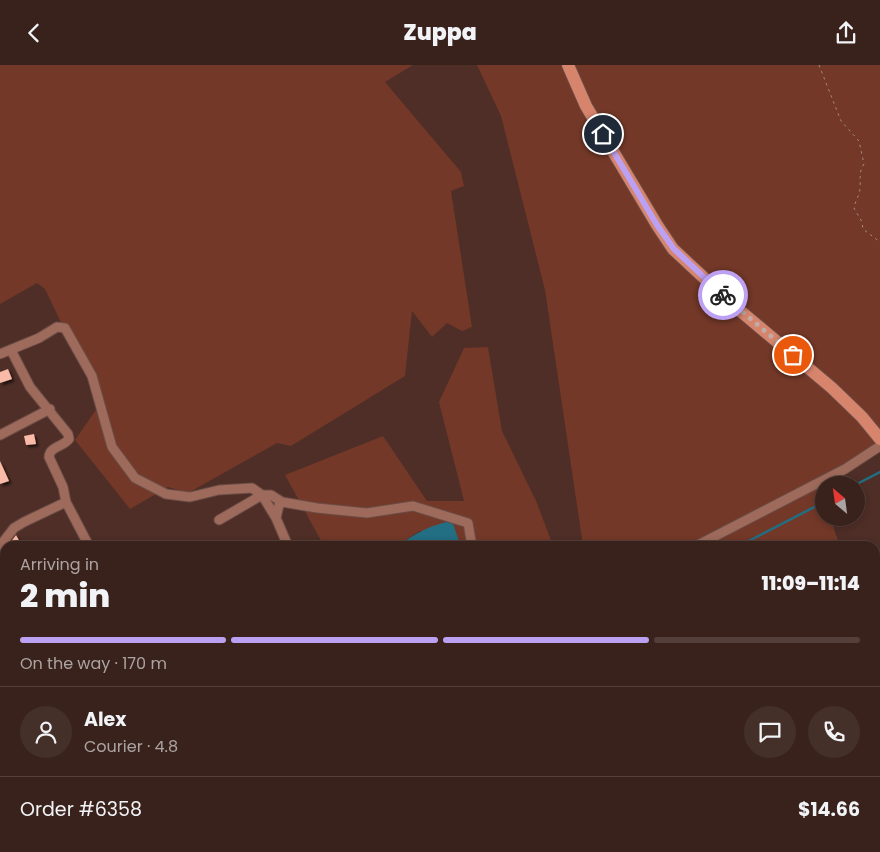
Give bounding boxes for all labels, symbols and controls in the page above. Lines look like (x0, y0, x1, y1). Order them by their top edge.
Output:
text: Zuppa (403, 17, 477, 48)
icon: back (20, 19, 48, 47)
icon: share (832, 19, 860, 47)
pin (582, 113, 624, 155)
icon: home (589, 120, 617, 148)
courier (698, 270, 748, 320)
icon: bike (709, 281, 737, 309)
pin (772, 334, 814, 376)
icon: bag (779, 341, 807, 369)
north arrow (815, 476, 865, 526)
map controls (815, 476, 865, 526)
text: Arriving in (20, 553, 99, 576)
text: 11:09–11:14 (762, 570, 860, 597)
text: 2 min (20, 573, 110, 618)
text: On the way · 170 m (20, 652, 167, 675)
button: person (20, 706, 72, 758)
text: Alex (84, 706, 126, 733)
button: chat (744, 706, 796, 758)
button: phone (808, 706, 860, 758)
text: Courier · 4.8 (84, 735, 178, 758)
text: Order #6358 (20, 796, 142, 823)
text: $14.66 (798, 796, 860, 823)

